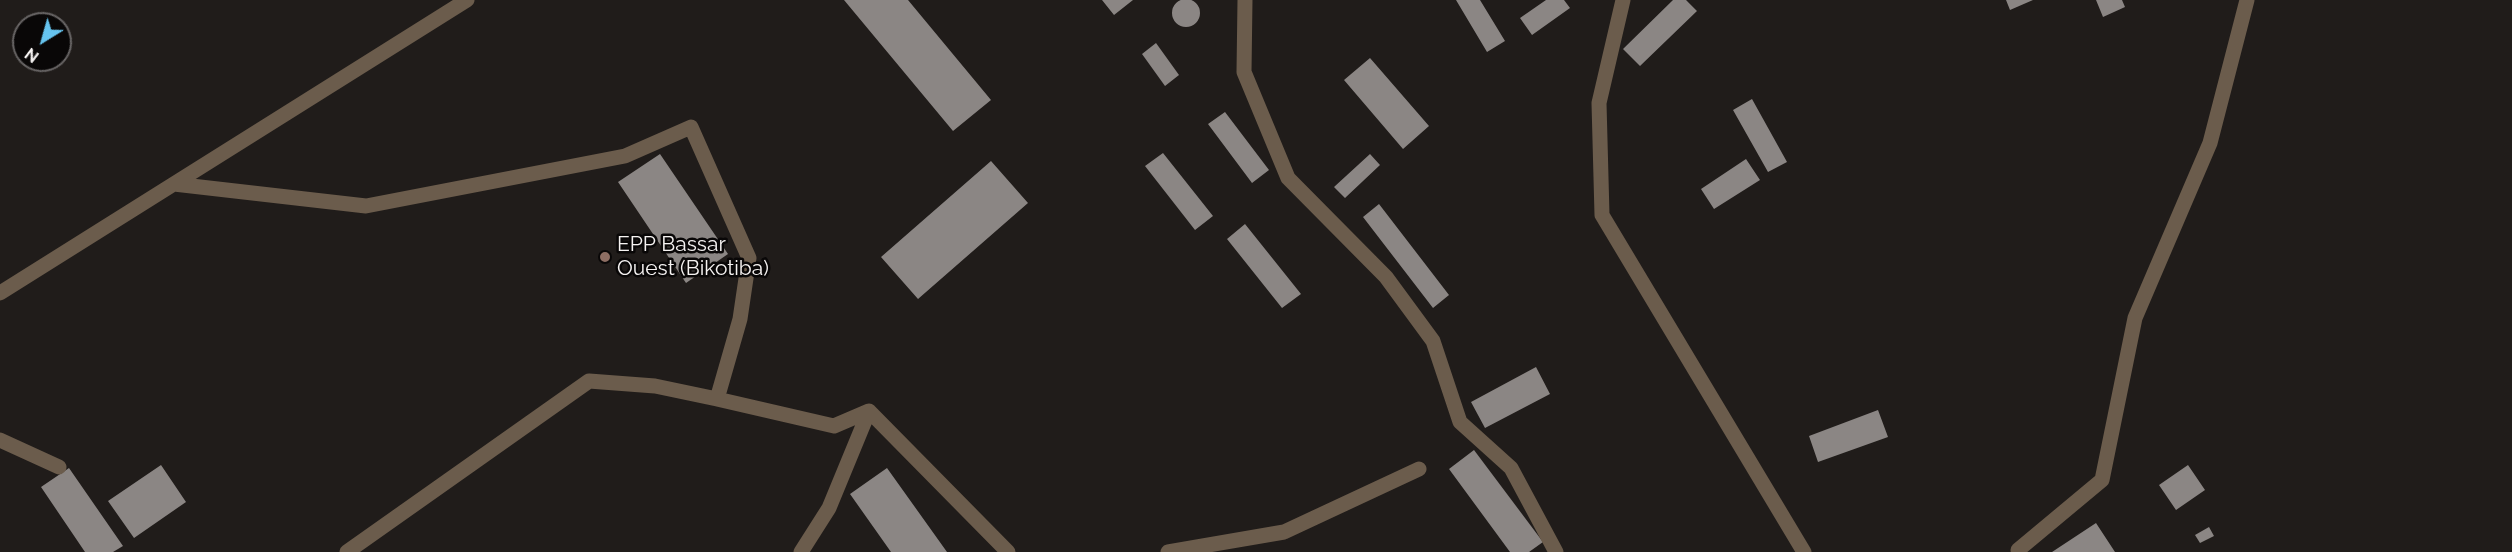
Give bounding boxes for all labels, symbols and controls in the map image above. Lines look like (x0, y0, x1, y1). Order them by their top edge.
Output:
north arrow (12, 12, 72, 72)
text: N (21, 44, 43, 66)
place label: EPP Bassar Ouest (Bikotiba) (617, 232, 769, 282)
marker: EPP Bassar Ouest (Bikotiba) (598, 250, 612, 264)

